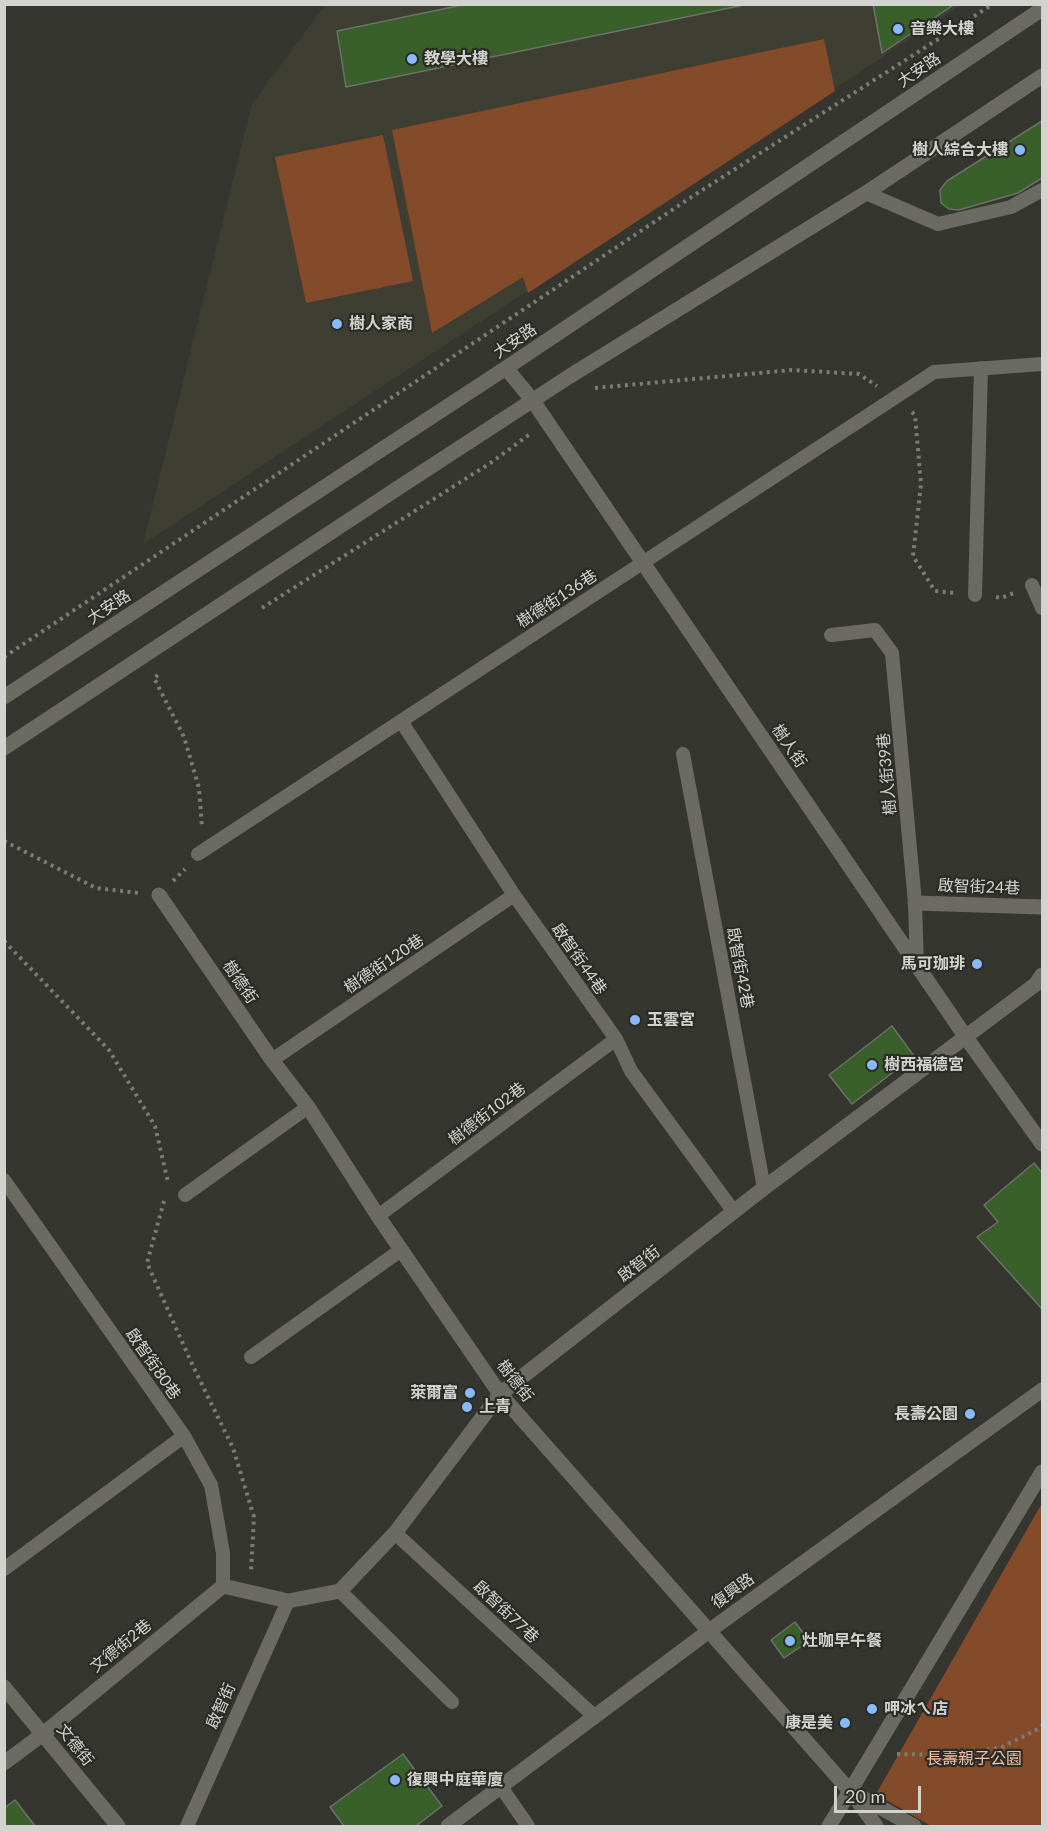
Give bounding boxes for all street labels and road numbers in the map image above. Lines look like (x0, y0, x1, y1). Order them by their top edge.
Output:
street label: 大安路 (894, 49, 944, 91)
street label: 大安路 (490, 320, 540, 362)
street label: 樹德街136巷 (513, 566, 601, 632)
street label: 大安路 (84, 586, 134, 628)
street label: 樹人街 (768, 721, 810, 771)
street label: 樹人街39巷 (874, 732, 900, 816)
street label: 啟智街24巷 (937, 876, 1021, 898)
street label: 啟智街44巷 (547, 920, 611, 998)
street label: 啟智街42巷 (723, 926, 757, 1010)
street label: 樹德街120巷 (341, 930, 427, 998)
street label: 樹德街 (219, 957, 261, 1007)
street label: 樹德街102巷 (445, 1079, 529, 1149)
street label: 啟智街 (614, 1242, 664, 1286)
street label: 啟智街80巷 (121, 1325, 185, 1403)
street label: 樹德街 (493, 1356, 537, 1406)
street label: 復興路 (708, 1569, 758, 1613)
street label: 啟智街77巷 (469, 1577, 543, 1647)
street label: 文德街2巷 (86, 1615, 156, 1677)
street label: 啟智街 (202, 1680, 240, 1732)
street label: 文德街 (52, 1720, 98, 1770)

